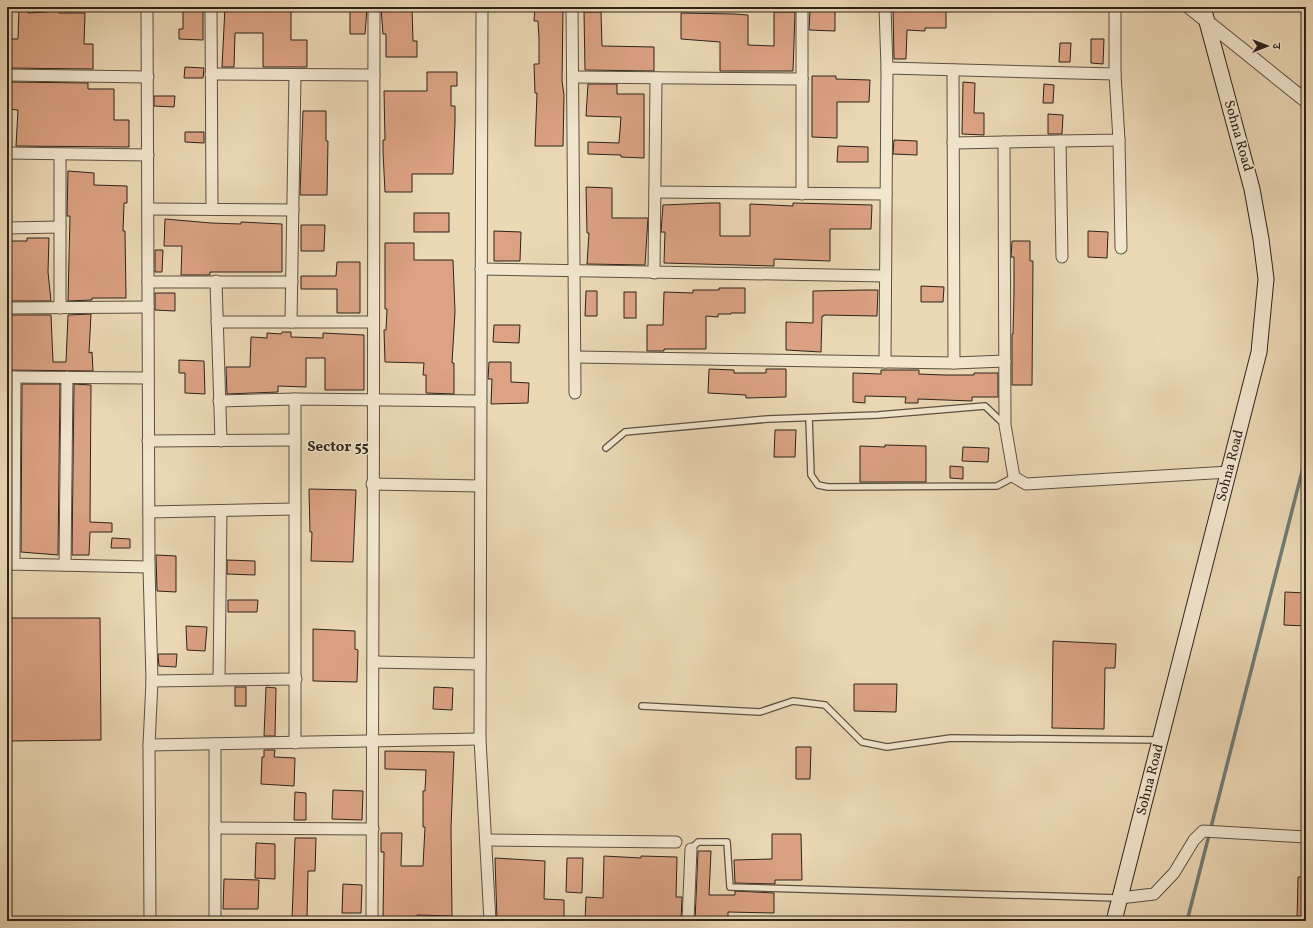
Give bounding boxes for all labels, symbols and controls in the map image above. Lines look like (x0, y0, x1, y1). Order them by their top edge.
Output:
north arrow (1247, 26, 1287, 66)
text: उ (1268, 42, 1283, 50)
street label: Sohna Road (1219, 98, 1257, 174)
street label: Sohna Road (1212, 428, 1248, 503)
district label: Sector 55 (307, 437, 369, 458)
street label: Sohna Road (1132, 742, 1168, 817)

